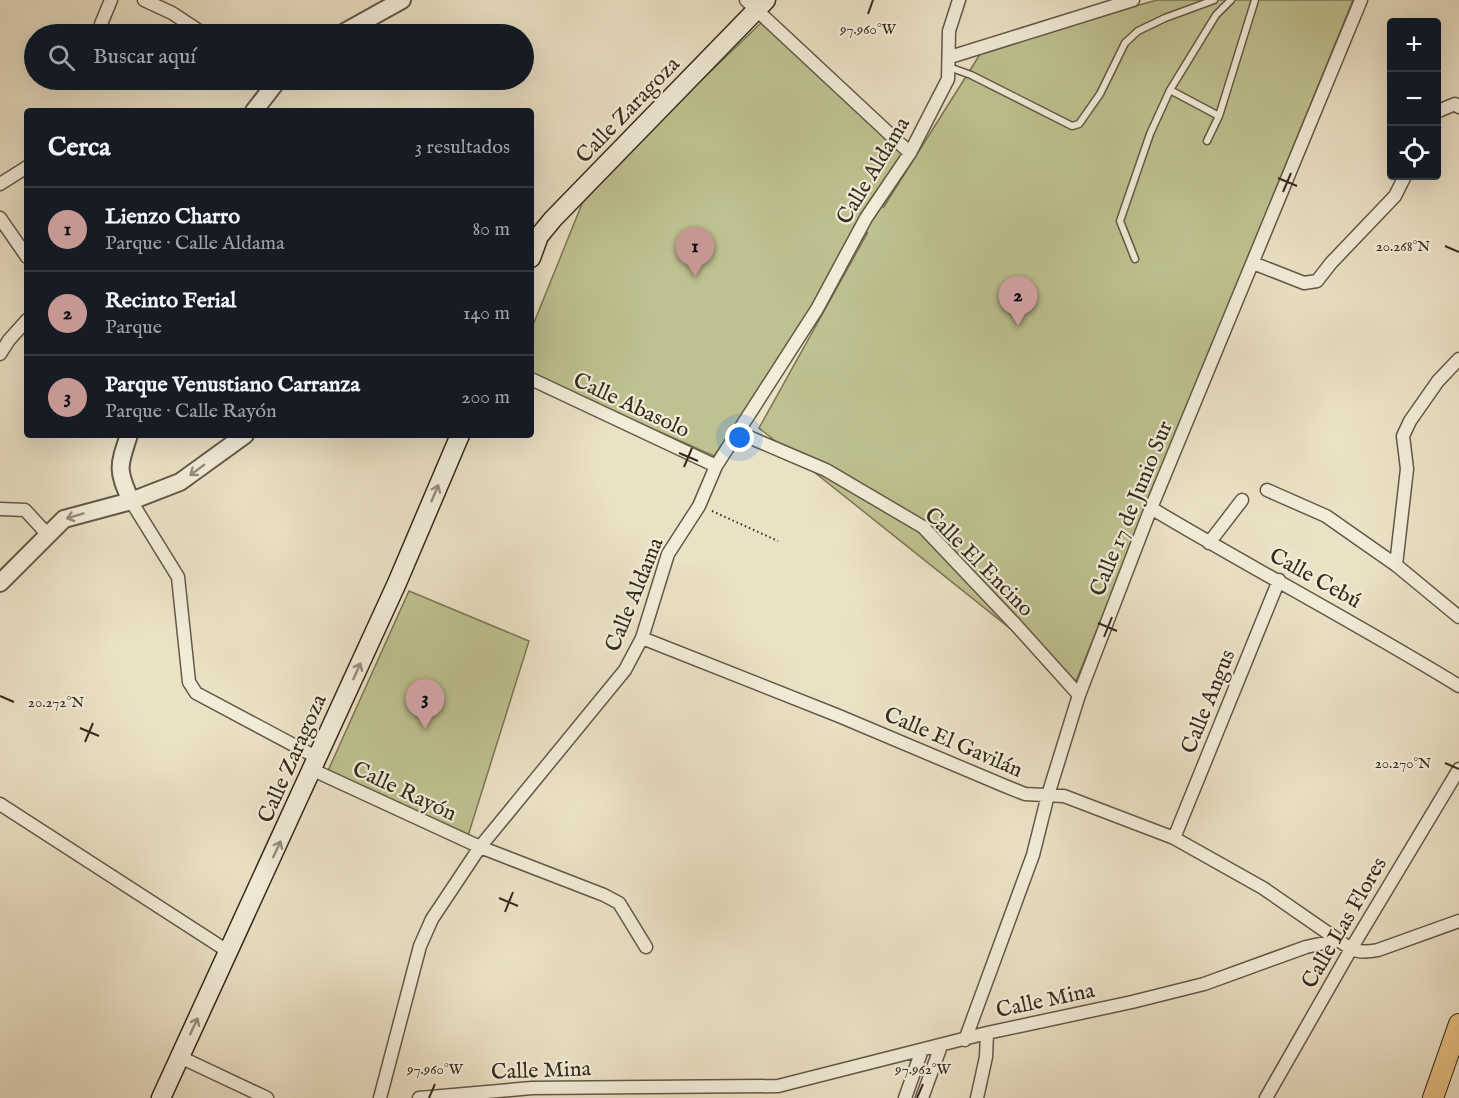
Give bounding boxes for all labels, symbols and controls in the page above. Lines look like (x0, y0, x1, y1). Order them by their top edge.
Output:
map controls (1387, 18, 1441, 180)
button: + (1387, 18, 1441, 72)
text: 97.960°W (839, 20, 897, 39)
search box (24, 24, 534, 90)
icon: search (45, 41, 78, 74)
text: Buscar aquí (93, 43, 196, 71)
street label: Calle Zaragoza (570, 51, 687, 170)
button: − (1387, 72, 1441, 126)
street label: Calle Aldama (831, 112, 917, 230)
button: locate (1387, 126, 1441, 180)
text: Cerca (48, 131, 110, 164)
text: 3 resultados (415, 135, 510, 160)
text: Lienzo Charro (105, 203, 240, 231)
text: 1 (64, 217, 71, 242)
text: 80 m (473, 217, 510, 242)
pin: 1 (676, 228, 714, 277)
text: Parque · Calle Aldama (105, 231, 285, 256)
text: 20.268°N (1376, 237, 1430, 256)
pin: 2 (998, 276, 1038, 326)
text: Recinto Ferial (105, 287, 236, 315)
text: 2 (63, 301, 72, 326)
text: 140 m (463, 301, 510, 326)
text: Parque (105, 315, 162, 340)
street label: Calle Abasolo (568, 367, 694, 445)
text: Parque Venustiano Carranza (105, 371, 360, 399)
text: 3 (64, 385, 71, 410)
text: 200 m (461, 385, 510, 410)
text: Parque · Calle Rayón (105, 399, 277, 424)
street label: Calle 17 de Junio Sur (1084, 417, 1180, 601)
your location (725, 423, 754, 452)
one-way arrow (190, 463, 206, 476)
one-way arrow (431, 484, 442, 502)
street label: Calle El Encino (918, 502, 1039, 623)
one-way arrow (66, 511, 85, 522)
street label: Calle Aldama (599, 533, 671, 656)
street label: Calle Cebú (1264, 542, 1366, 615)
street label: Calle Angus (1175, 646, 1242, 758)
one-way arrow (352, 663, 363, 681)
pin: 3 (406, 680, 444, 729)
street label: Calle Zaragoza (252, 690, 334, 828)
text: 20.272°N (28, 693, 84, 712)
street label: Calle El Gavilán (880, 701, 1027, 785)
text: 20.270°N (1375, 754, 1431, 773)
street label: Calle Rayón (348, 755, 461, 828)
one-way arrow (271, 840, 283, 858)
street label: Calle Las Flores (1296, 852, 1394, 994)
street label: Calle Mina (994, 977, 1098, 1025)
one-way arrow (189, 1017, 201, 1035)
street label: Calle Mina (491, 1055, 592, 1087)
text: 97.960°W (406, 1060, 464, 1079)
text: 97.962°W (894, 1060, 952, 1079)

